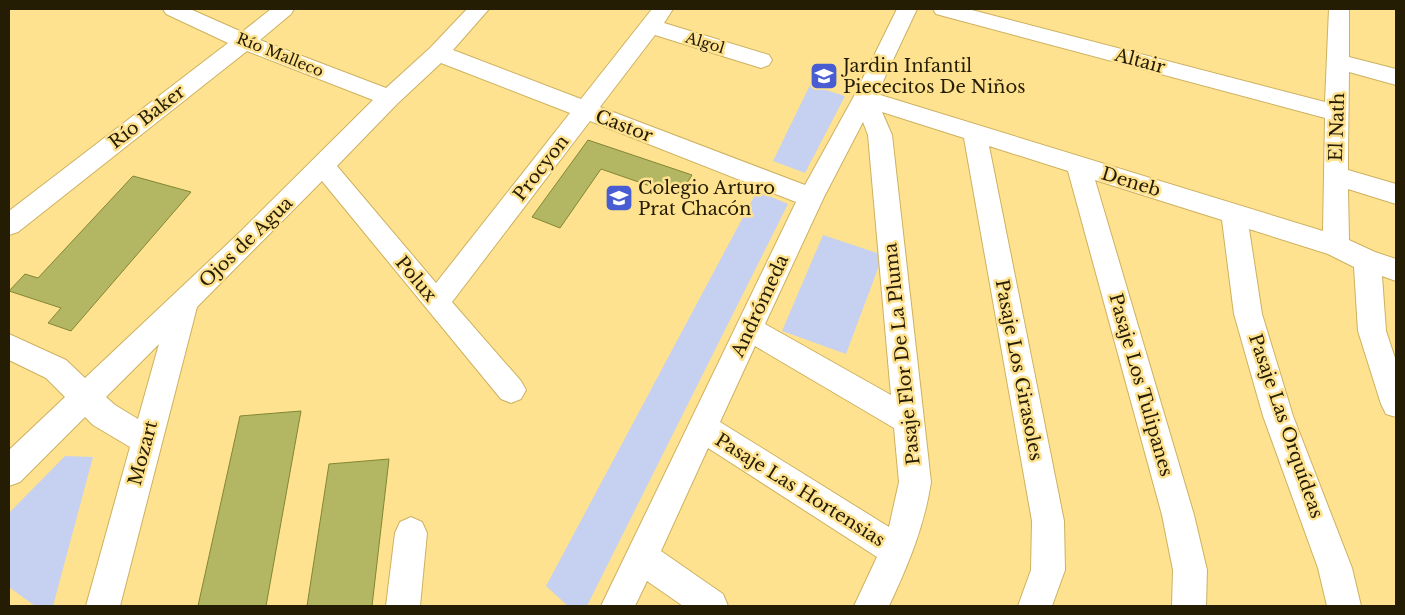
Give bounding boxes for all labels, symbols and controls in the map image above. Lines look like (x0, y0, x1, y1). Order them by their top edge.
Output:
street label: Algol (682, 27, 727, 57)
street label: Río Malleco (234, 29, 327, 81)
street label: Altair (1111, 43, 1168, 78)
place label: Jardin Infantil Piececitos De Niños (841, 55, 1025, 98)
school or university icon: Jardin Infantil Piececitos De Niños (809, 61, 839, 91)
street label: Río Baker (105, 80, 190, 153)
street label: El Nath (1325, 92, 1349, 162)
street label: Castor (592, 105, 656, 147)
street label: Procyon (508, 131, 574, 205)
street label: Deneb (1099, 163, 1163, 201)
place label: Colegio Arturo Prat Chacón (638, 177, 775, 220)
school or university icon: Colegio Arturo Prat Chacón (604, 183, 634, 213)
street label: Ojos de Agua (195, 192, 297, 292)
street label: Pasaje Flor De La Pluma (879, 242, 925, 466)
street label: Andrómeda (726, 251, 793, 362)
street label: Polux (391, 252, 441, 306)
street label: Pasaje Los Girasoles (991, 278, 1047, 462)
street label: Pasaje Los Tulipanes (1104, 291, 1178, 479)
street label: Pasaje Las Orquídeas (1244, 331, 1328, 521)
street label: Mozart (124, 418, 162, 488)
street label: Pasaje Las Hortensias (711, 429, 889, 551)

